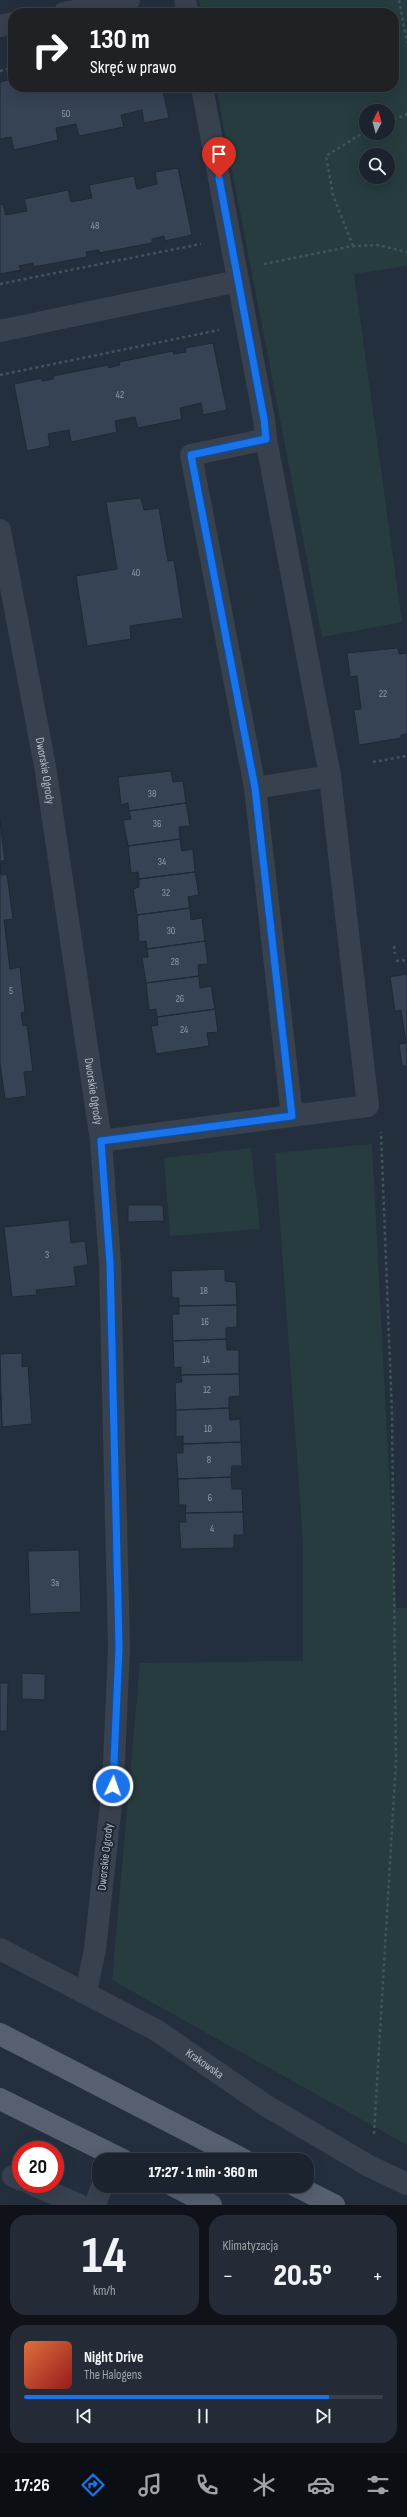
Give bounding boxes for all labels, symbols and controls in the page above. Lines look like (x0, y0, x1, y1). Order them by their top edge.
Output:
text: 130 m (90, 23, 150, 56)
icon: right (24, 24, 76, 76)
text: Skręć w prawo (90, 57, 176, 78)
north arrow (359, 104, 395, 140)
map controls (359, 104, 395, 184)
house number: 50 (62, 108, 70, 120)
pin (202, 137, 236, 178)
icon: arrive (208, 143, 230, 165)
button: search (359, 148, 395, 184)
house number: 48 (91, 220, 99, 232)
house number: 42 (116, 389, 124, 401)
house number: 40 (132, 567, 140, 579)
house number: 22 (379, 688, 387, 700)
street label: Dworskie Ogrody (32, 736, 58, 806)
house number: 38 (148, 788, 156, 800)
house number: 36 (153, 818, 161, 830)
house number: 34 (158, 856, 166, 868)
house number: 32 (162, 887, 170, 899)
house number: 30 (167, 925, 175, 937)
house number: 28 (171, 956, 179, 968)
house number: 5 (9, 985, 13, 997)
house number: 26 (176, 993, 184, 1005)
house number: 24 (180, 1024, 188, 1036)
street label: Dworskie Ogrody (81, 1057, 106, 1126)
house number: 3 (45, 1249, 49, 1261)
house number: 18 (200, 1285, 208, 1297)
house number: 16 (201, 1316, 209, 1328)
house number: 14 (202, 1354, 210, 1366)
house number: 12 (203, 1384, 211, 1396)
house number: 10 (204, 1423, 212, 1435)
house number: 8 (207, 1454, 211, 1466)
house number: 6 (208, 1492, 212, 1504)
house number: 4 (210, 1523, 214, 1535)
house number: 3a (51, 1577, 59, 1589)
position arrow (92, 1765, 134, 1807)
street label: Dworskie Ogrody (95, 1822, 117, 1891)
street label: Krakowska (183, 2046, 227, 2083)
speed limit sign: 20 (12, 2141, 64, 2193)
text: 17:27 · 1 min · 360 m (148, 2163, 258, 2182)
text: 14 (82, 2225, 127, 2288)
text: Klimatyzacja (223, 2238, 278, 2254)
text: 20.5° (274, 2258, 332, 2294)
text: − (223, 2263, 233, 2290)
text: + (372, 2263, 383, 2290)
text: km/h (93, 2283, 115, 2299)
text: Night Drive (84, 2348, 143, 2367)
text: The Halogens (84, 2367, 142, 2383)
icon: previous (73, 2405, 95, 2427)
icon: pause (192, 2405, 214, 2427)
icon: next (312, 2405, 334, 2427)
icon: directions (79, 2471, 107, 2499)
icon: music (136, 2471, 164, 2499)
icon: phone (193, 2471, 221, 2499)
icon: climate (250, 2471, 278, 2499)
icon: car (307, 2471, 335, 2499)
icon: filters (364, 2471, 392, 2499)
text: 17:26 (15, 2475, 50, 2496)

